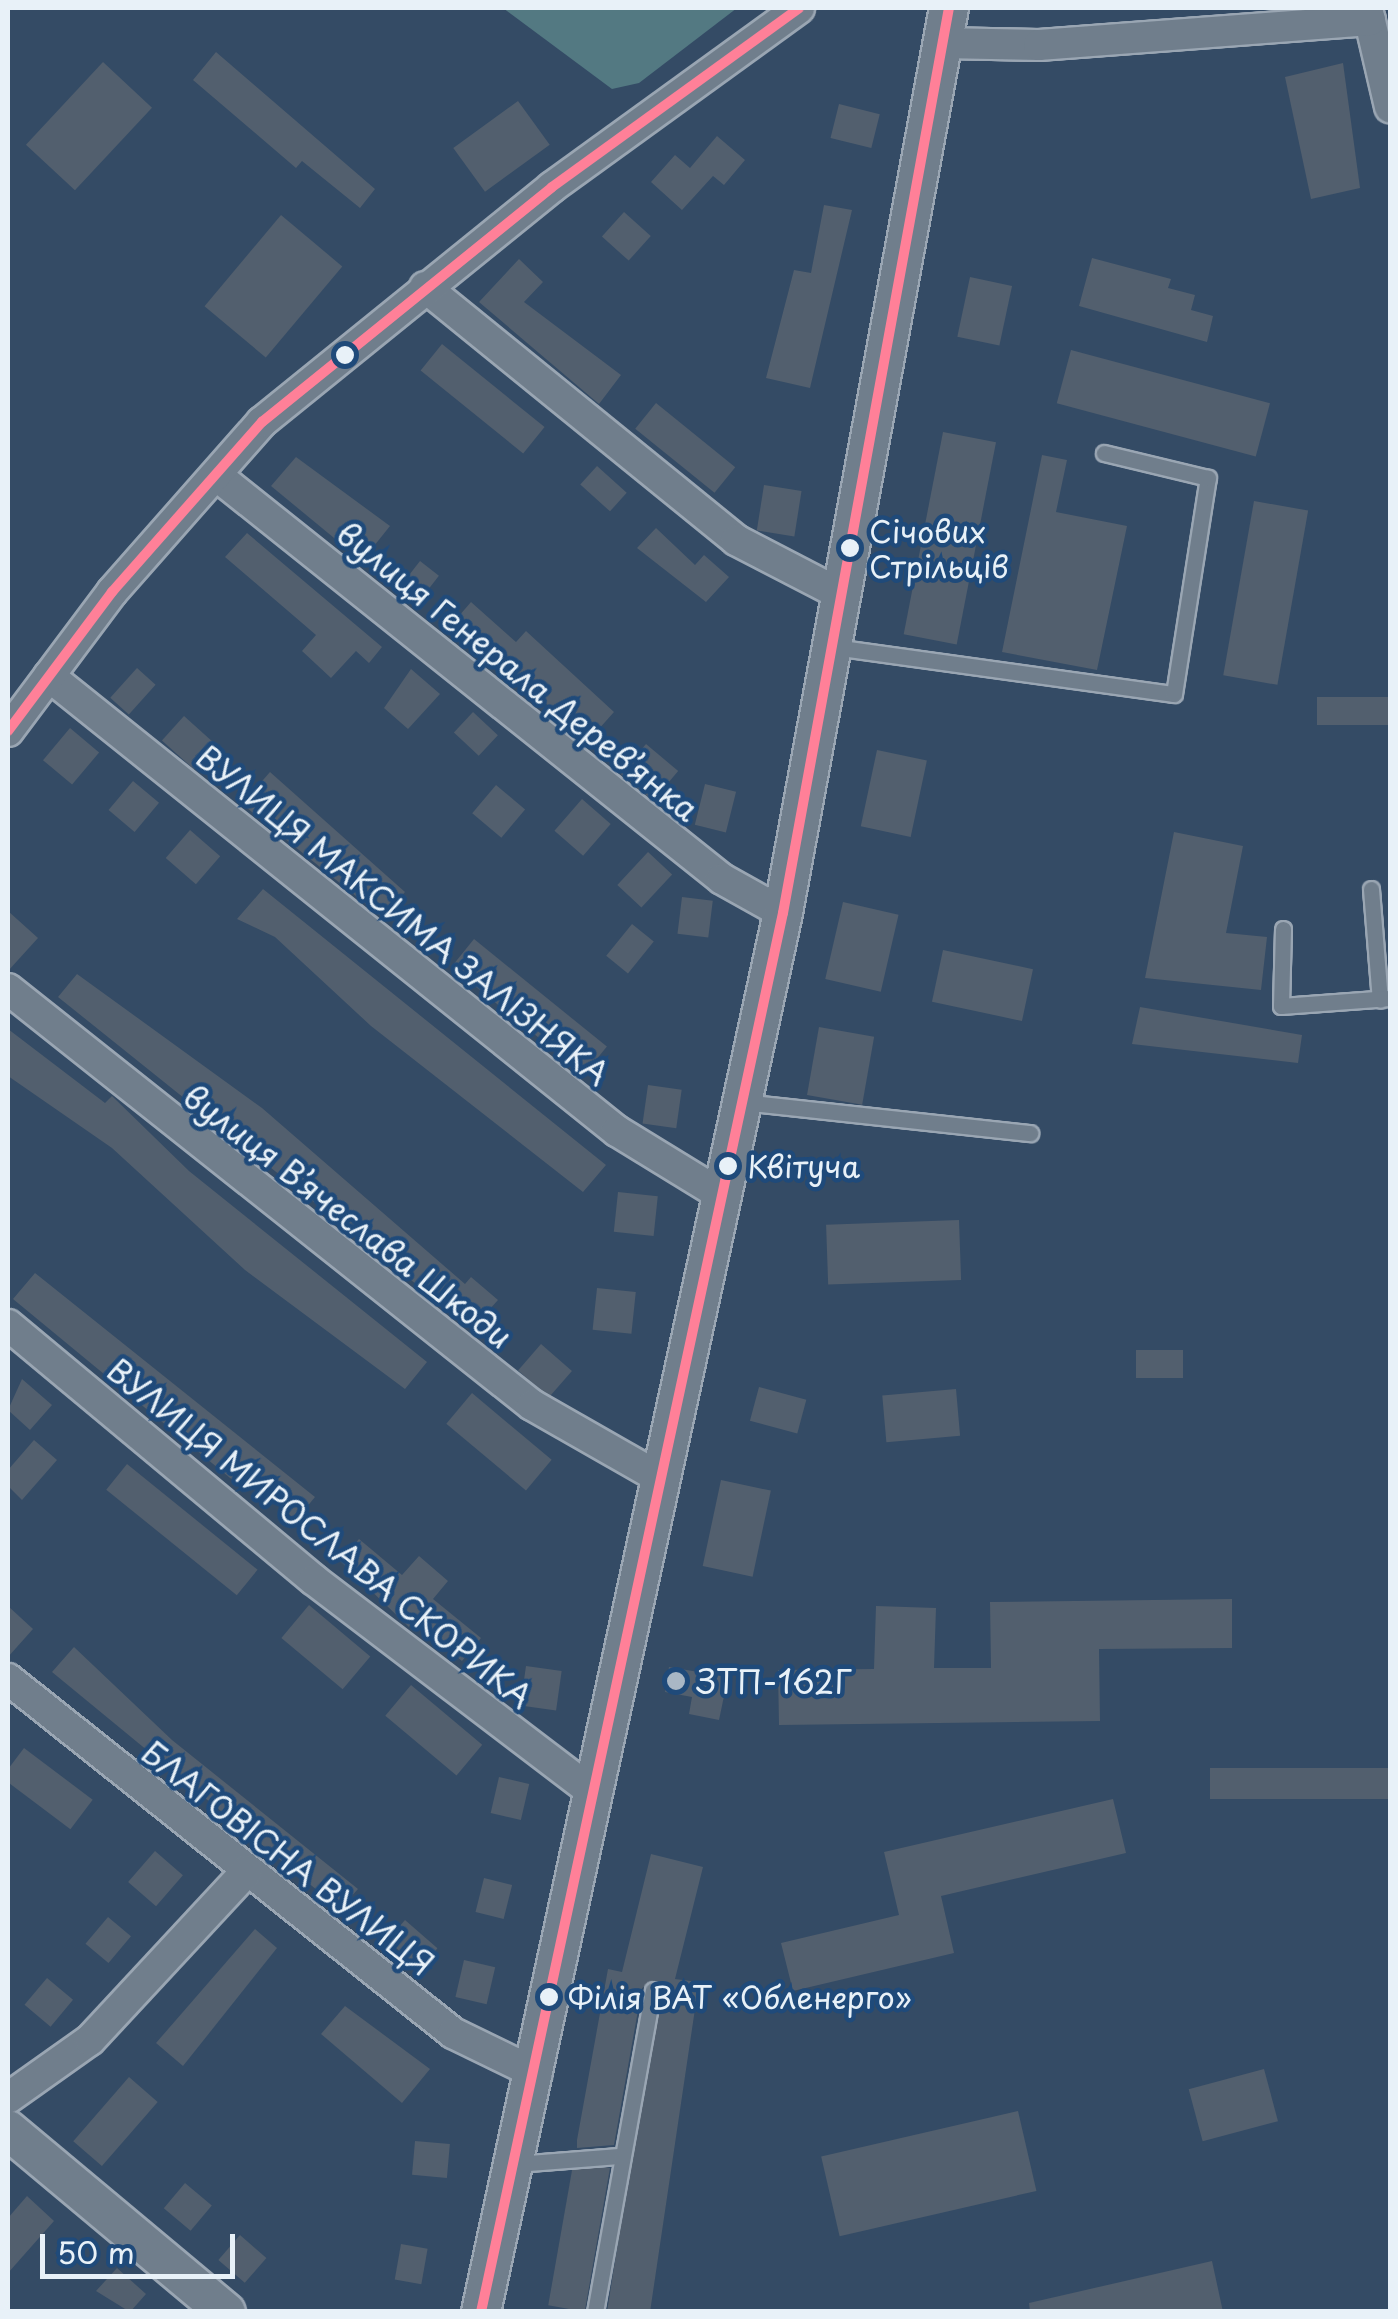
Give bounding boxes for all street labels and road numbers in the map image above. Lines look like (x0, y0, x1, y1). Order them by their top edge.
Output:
street label: вулиця Генерала Деревʼянка (329, 513, 707, 829)
street label: ВУЛИЦЯ МАКСИМА ЗАЛІЗНЯКА (188, 736, 618, 1094)
street label: вулиця Вʼячеслава Шкоди (176, 1076, 520, 1356)
street label: ВУЛИЦЯ МИРОСЛАВА СКОРИКА (100, 1350, 540, 1716)
street label: БЛАГОВІСНА ВУЛИЦЯ (135, 1732, 441, 1984)

